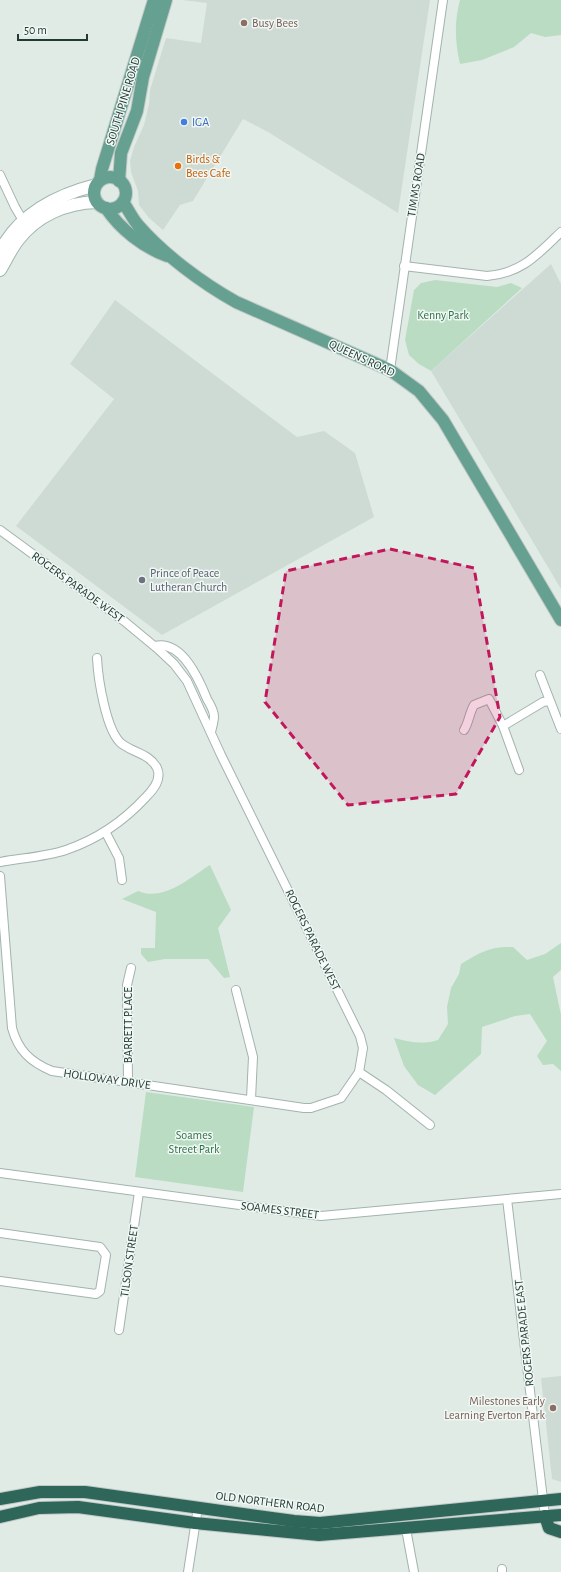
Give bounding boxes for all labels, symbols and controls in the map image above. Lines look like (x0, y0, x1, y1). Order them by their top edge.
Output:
scale bar (18, 16, 87, 42)
place label: Busy Bees (252, 17, 298, 30)
marker: Busy Bees (239, 18, 249, 28)
text: 50 m (24, 24, 47, 36)
street label: SOUTH PINE ROAD (104, 56, 142, 146)
place label: IGA (192, 116, 209, 128)
marker: IGA (179, 117, 189, 127)
street label: TIMMS ROAD (405, 152, 427, 218)
place label: Birds & Bees Cafe (186, 153, 230, 179)
marker: Birds & Bees Cafe (173, 161, 183, 171)
park label: Kenny Park (417, 309, 469, 322)
street label: QUEENS ROAD (327, 337, 397, 380)
street label: ROGERS PARADE WEST (30, 550, 127, 625)
place label: Prince of Peace Lutheran Church (150, 567, 227, 593)
marker: Prince of Peace Lutheran Church (137, 575, 147, 585)
street label: ROGERS PARADE WEST (283, 887, 343, 993)
street label: BARRETT PLACE (122, 987, 134, 1063)
street label: HOLLOWAY DRIVE (63, 1067, 151, 1091)
park label: Soames Street Park (169, 1129, 220, 1155)
street label: SOAMES STREET (240, 1199, 320, 1221)
street label: TILSON STREET (118, 1224, 140, 1298)
street label: ROGERS PARADE EAST (512, 1279, 536, 1387)
place label: Milestones Early Learning Everton Park (444, 1395, 546, 1421)
marker: Milestones Early Learning Everton Park (548, 1403, 558, 1413)
street label: OLD NORTHERN ROAD (215, 1489, 325, 1515)

